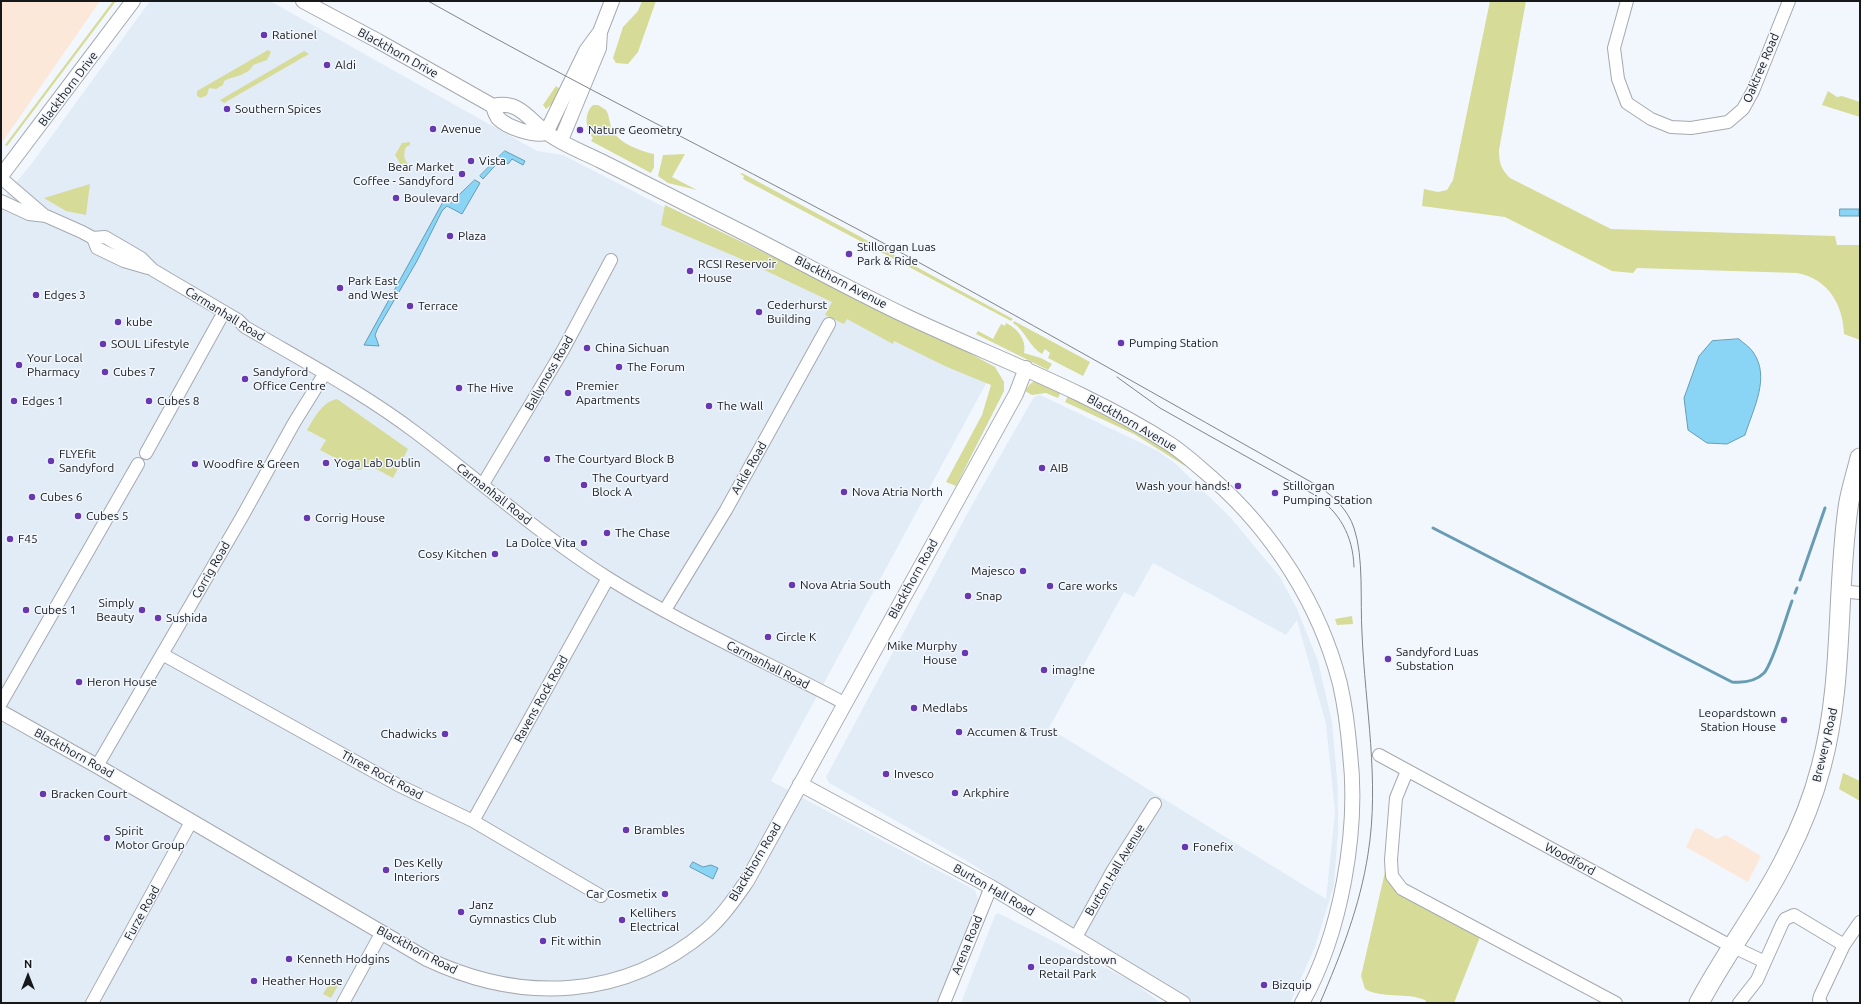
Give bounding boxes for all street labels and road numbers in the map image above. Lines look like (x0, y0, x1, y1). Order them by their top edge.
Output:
street label: Blackthorn Drive (355, 25, 441, 81)
street label: Oaktree Road (1740, 31, 1782, 105)
street label: Blackthorn Drive (35, 49, 101, 129)
street label: Blackthorn Avenue (792, 252, 890, 312)
street label: Carmanhall Road (183, 284, 267, 344)
street label: Ballymoss Road (522, 333, 576, 413)
street label: Blackthorn Avenue (1084, 391, 1180, 455)
street label: Arkle Road (728, 439, 770, 497)
street label: Carmanhall Road (454, 460, 534, 528)
street label: Blackthorn Road (885, 537, 941, 621)
street label: Corrig Road (189, 539, 233, 601)
street label: Carmanhall Road (724, 638, 812, 692)
street label: Ravens Rock Road (511, 653, 571, 745)
street label: Brewery Road (1809, 706, 1841, 784)
street label: Blackthorn Road (32, 725, 116, 781)
street label: Three Rock Road (339, 747, 425, 803)
street label: Blackthorn Road (726, 820, 784, 904)
street label: Burton Hall Avenue (1082, 822, 1148, 918)
street label: Woodford (1542, 840, 1598, 878)
street label: Burton Hall Road (951, 861, 1037, 919)
street label: Furze Road (121, 883, 163, 943)
street label: Arena Road (949, 913, 985, 977)
street label: Blackthorn Road (374, 923, 460, 977)

